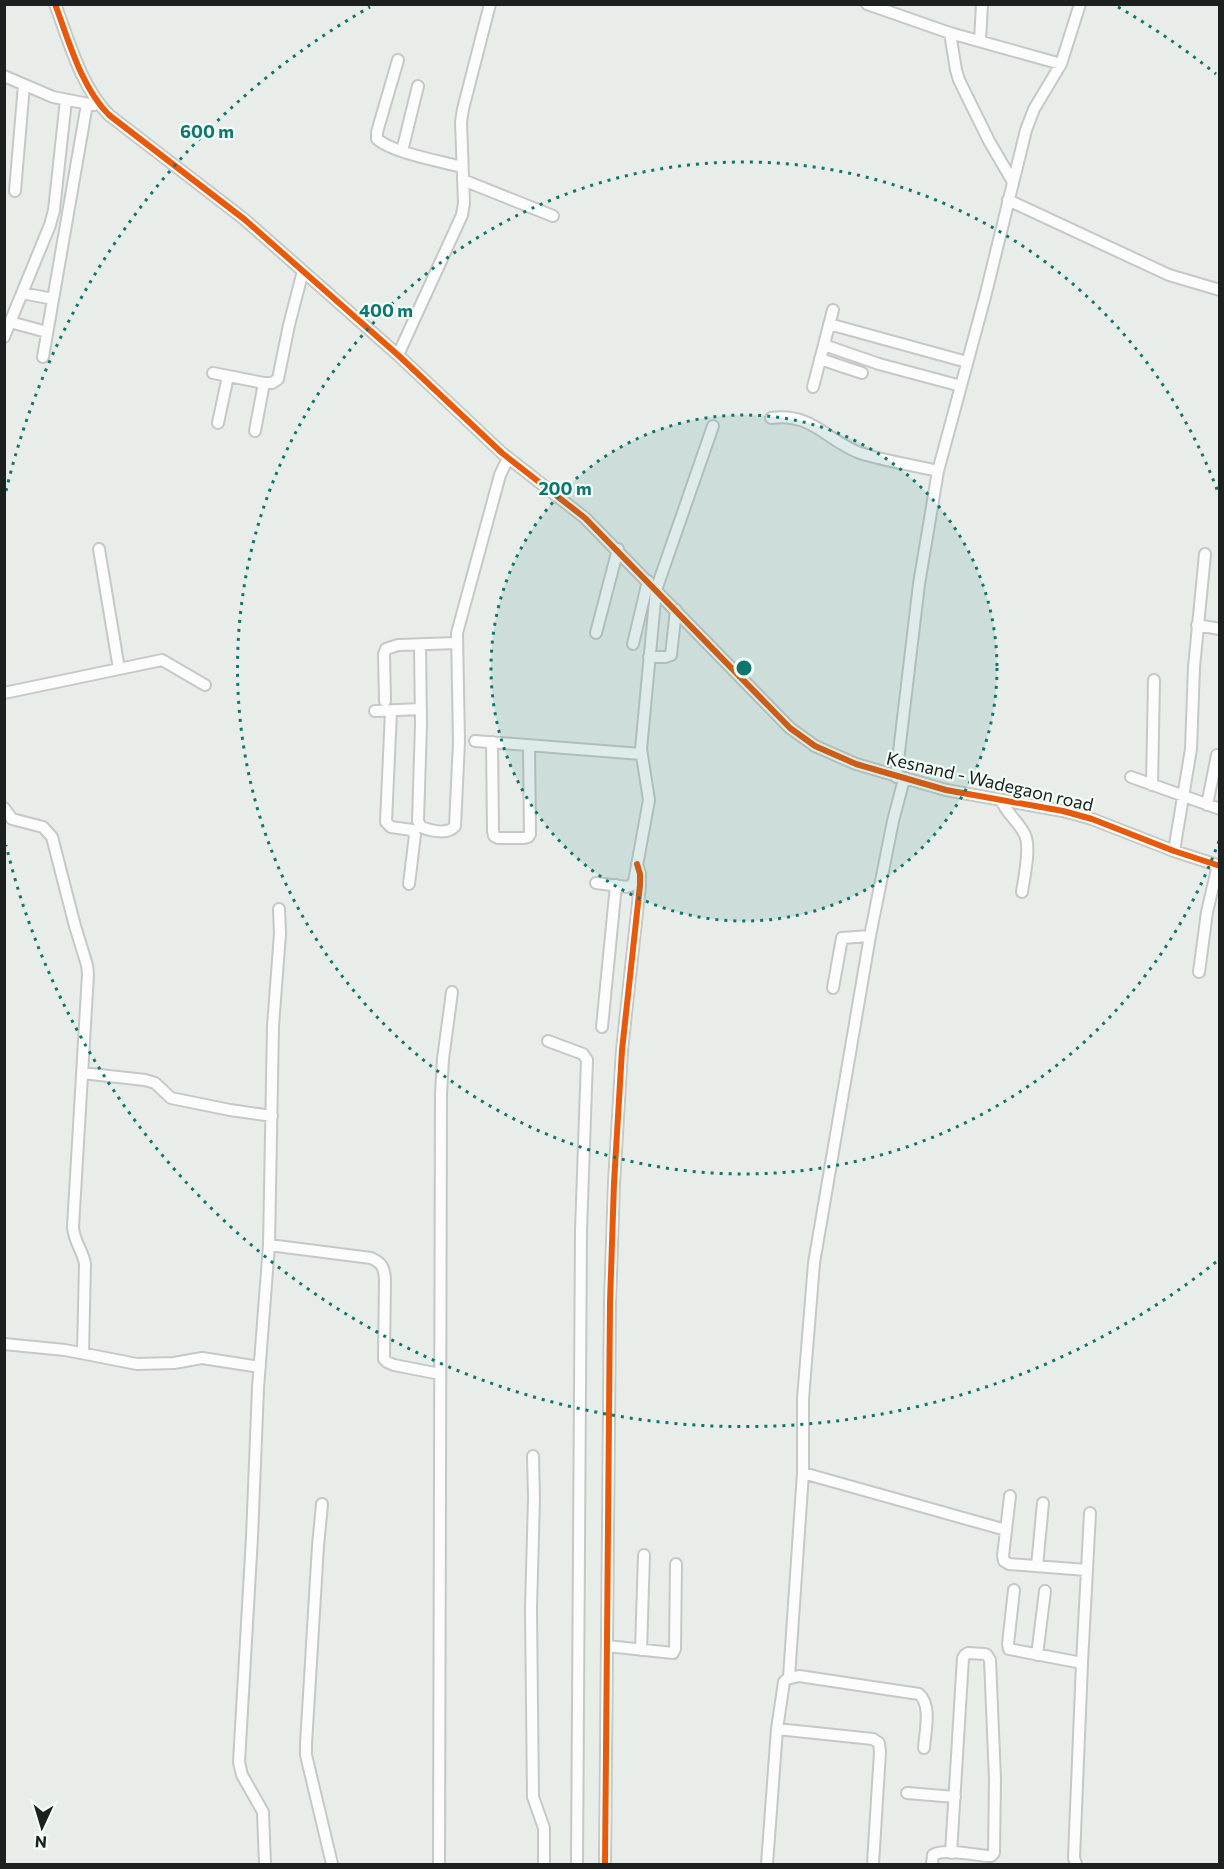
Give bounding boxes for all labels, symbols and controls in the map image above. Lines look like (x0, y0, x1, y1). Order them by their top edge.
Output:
text: 600 m (180, 120, 234, 142)
text: 400 m (359, 299, 413, 321)
text: 200 m (538, 477, 592, 499)
centre of rings (734, 658, 754, 678)
street label: Kesnand - Wadegaon road (884, 746, 1096, 816)
north arrow (12, 1797, 72, 1857)
text: N (34, 1833, 48, 1852)

